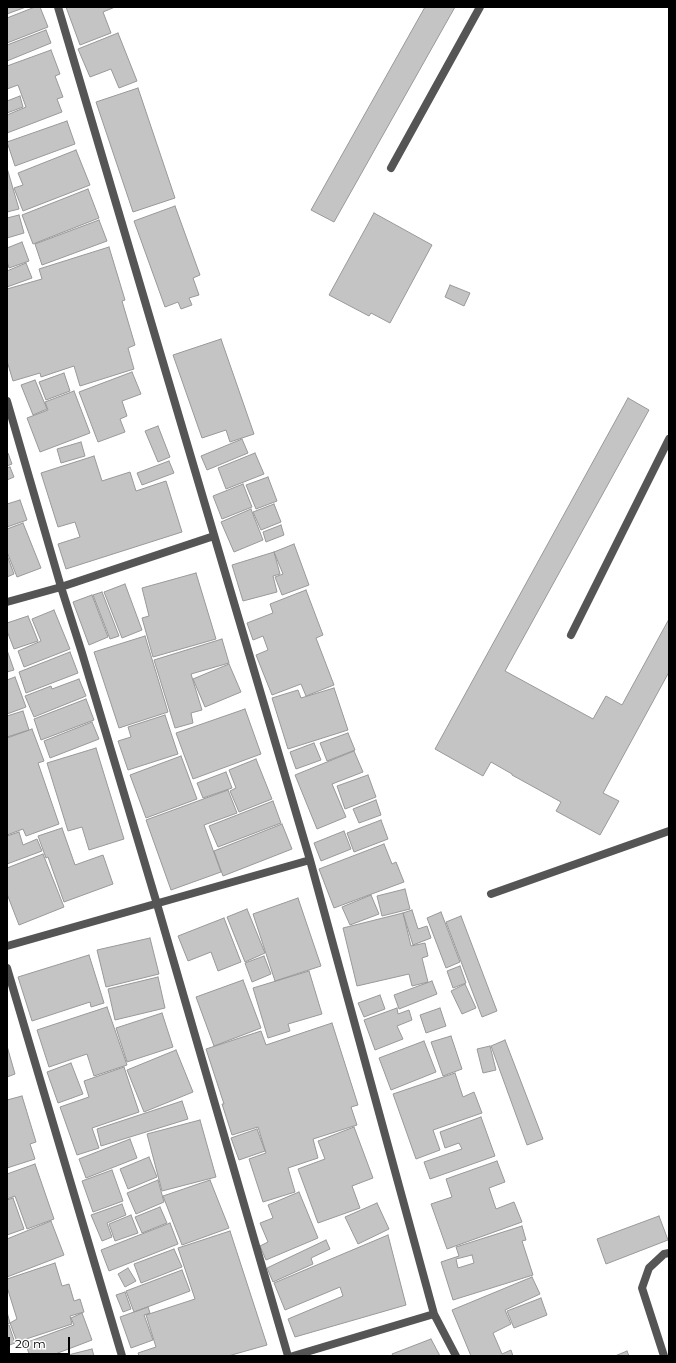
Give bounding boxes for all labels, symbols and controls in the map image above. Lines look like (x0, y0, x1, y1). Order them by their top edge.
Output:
scale bar (10, 1329, 72, 1355)
text: 20 m (15, 1336, 46, 1351)

